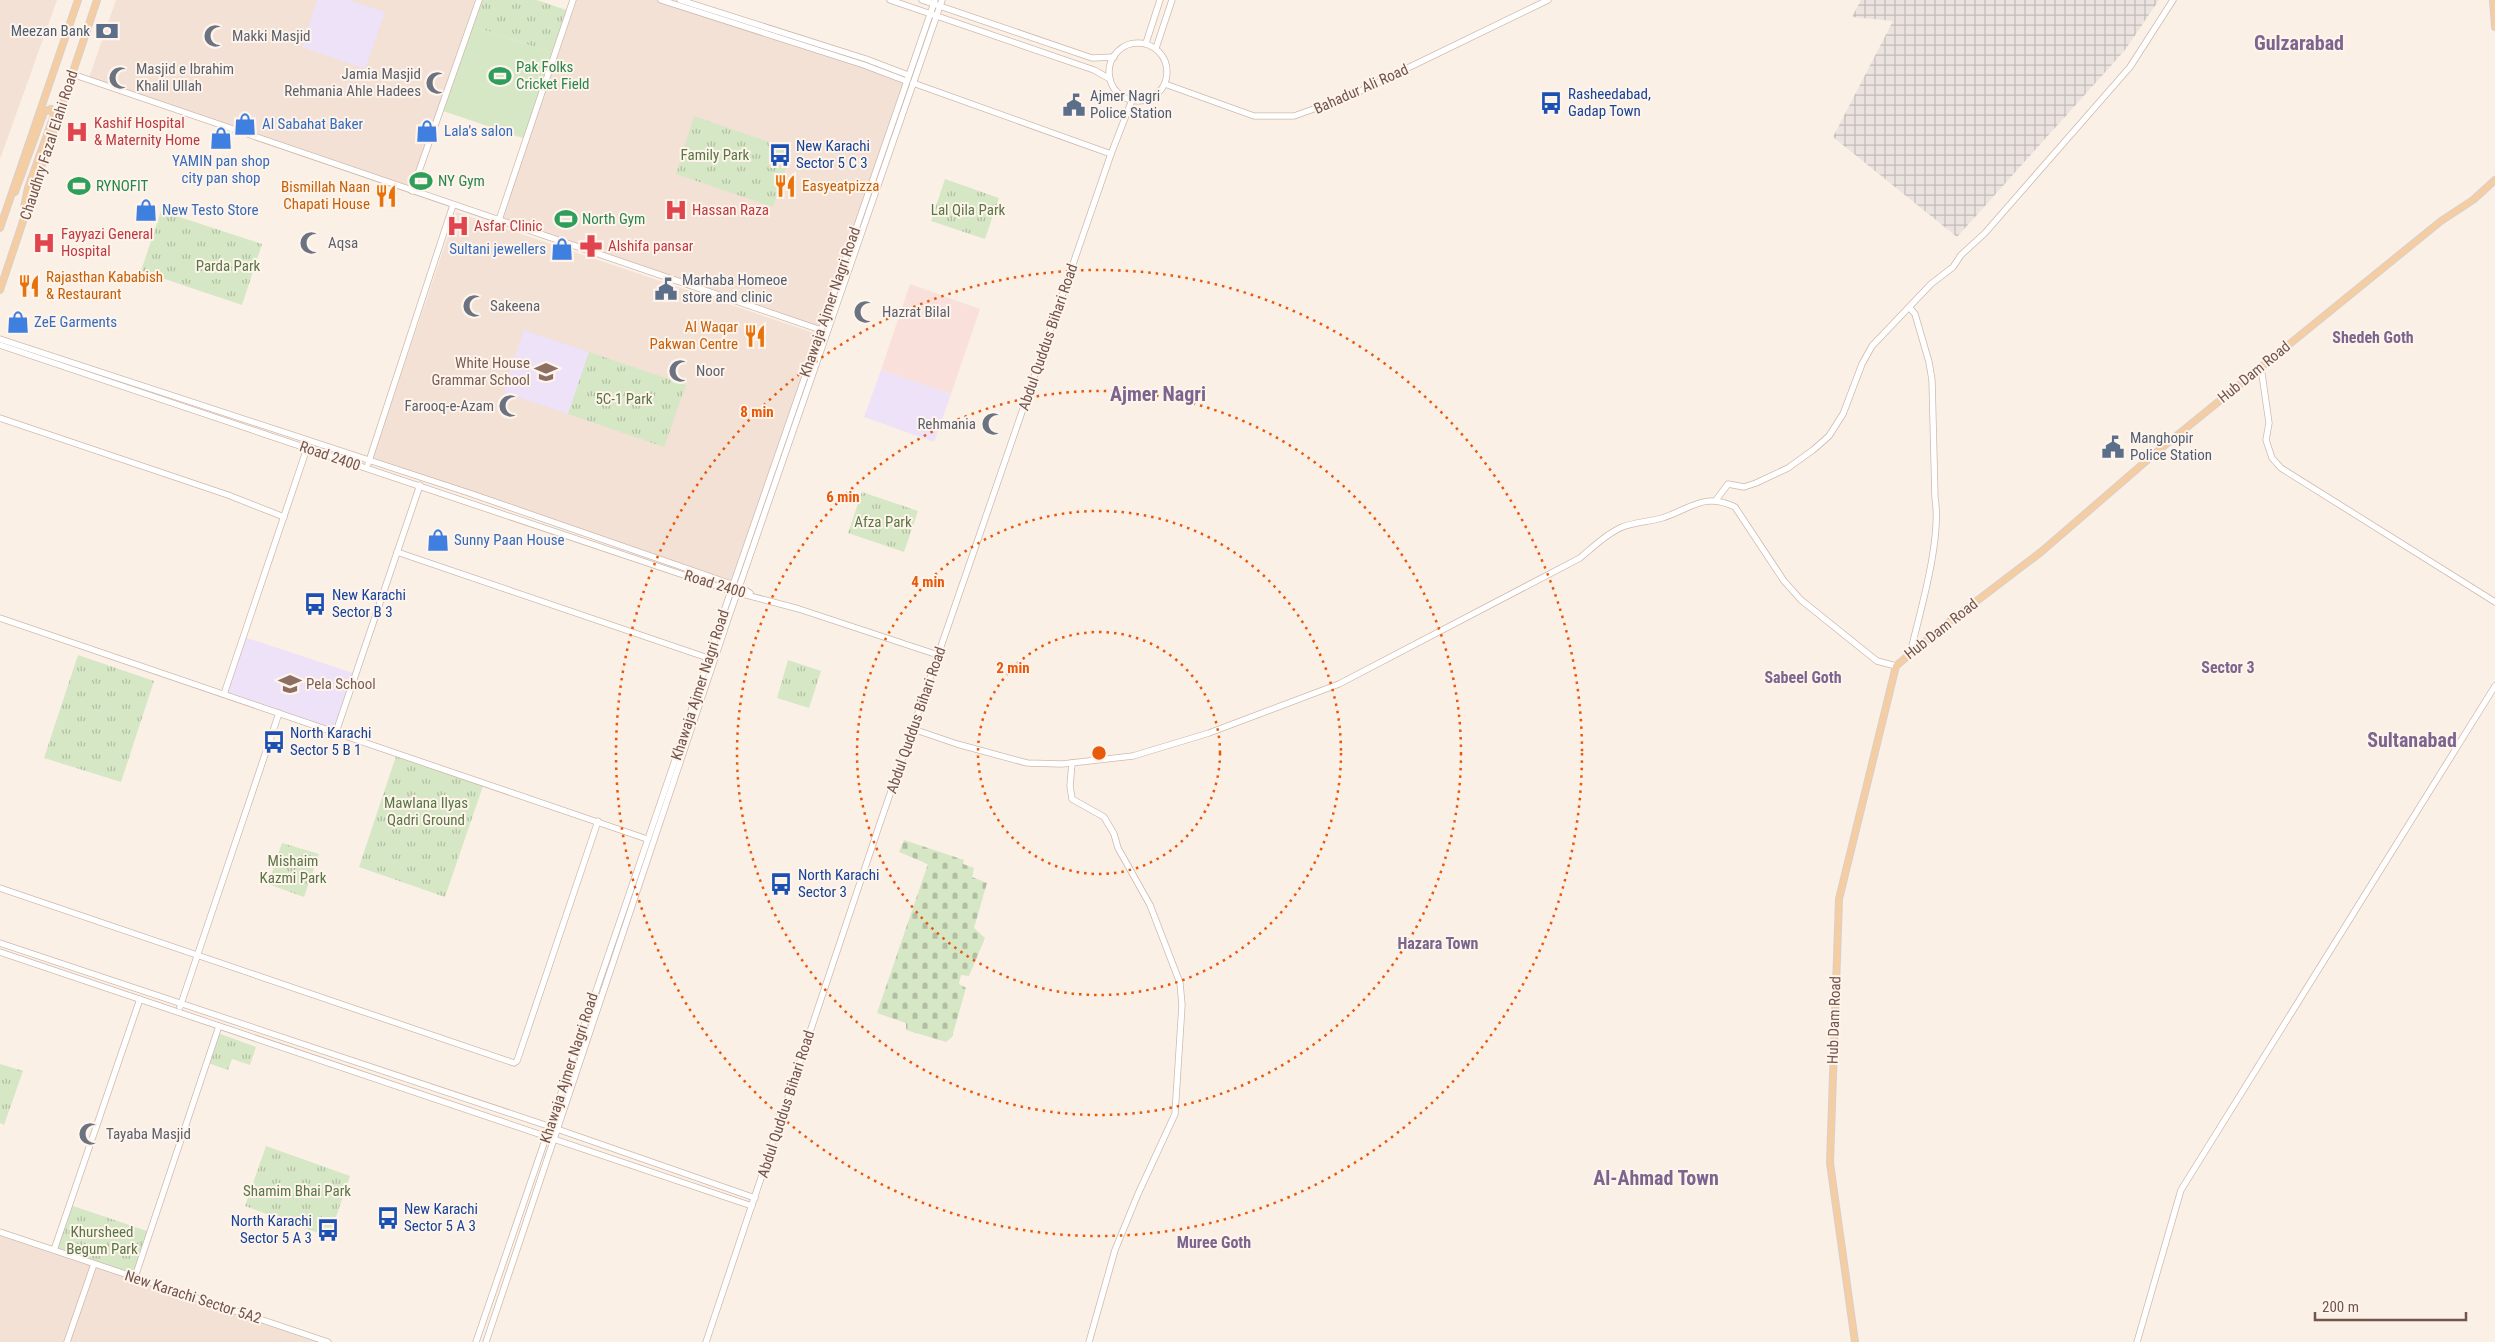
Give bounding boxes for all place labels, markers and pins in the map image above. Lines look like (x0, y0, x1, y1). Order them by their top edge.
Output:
bank icon: Meezan Bank (94, 18, 120, 44)
place label: Meezan Bank (11, 22, 90, 40)
mosque icon: Makki Masjid (202, 23, 228, 49)
place label: Makki Masjid (232, 27, 311, 45)
place label: Pak Folks Cricket Field (516, 58, 590, 93)
place label: Masjid e Ibrahim Khalil Ullah (136, 60, 234, 95)
sports icon: Pak Folks Cricket Field (487, 63, 513, 89)
mosque icon: Masjid e Ibrahim Khalil Ullah (107, 65, 133, 91)
place label: Jamia Masjid Rehmania Ahle Hadees (284, 65, 421, 100)
mosque icon: Jamia Masjid Rehmania Ahle Hadees (424, 70, 450, 96)
place label: Rasheedabad, Gadap Town (1568, 85, 1651, 120)
place label: Ajmer Nagri Police Station (1090, 87, 1172, 122)
bus stop icon: Rasheedabad, Gadap Town (1538, 90, 1564, 116)
public building icon: Ajmer Nagri Police Station (1061, 92, 1087, 118)
shop icon: Al Sabahat Baker (232, 111, 258, 137)
place label: Kashif Hospital & Maternity Home (94, 114, 200, 149)
place label: Al Sabahat Baker (262, 115, 363, 133)
shop icon: Lala's salon (414, 118, 440, 144)
hospital icon: Kashif Hospital & Maternity Home (64, 119, 90, 145)
place label: Lala's salon (444, 122, 513, 140)
shop icon: YAMIN pan shop city pan shop (208, 125, 234, 151)
place label: New Karachi Sector 5 C 3 (796, 137, 870, 172)
bus stop icon: New Karachi Sector 5 C 3 (767, 142, 793, 168)
place label: YAMIN pan shop city pan shop (172, 152, 270, 187)
sports icon: NY Gym (408, 168, 434, 194)
place label: NY Gym (438, 172, 485, 190)
sports icon: RYNOFIT (66, 173, 92, 199)
restaurant icon: Easyeatpizza (772, 173, 798, 199)
place label: RYNOFIT (96, 177, 149, 195)
place label: Easyeatpizza (802, 177, 879, 195)
place label: Bismillah Naan Chapati House (281, 178, 370, 213)
restaurant icon: Bismillah Naan Chapati House (373, 183, 399, 209)
shop icon: New Testo Store (133, 197, 159, 223)
hospital icon: Hassan Raza (663, 197, 689, 223)
place label: New Testo Store (162, 201, 259, 219)
place label: Hassan Raza (692, 201, 769, 219)
sports icon: North Gym (553, 206, 579, 232)
place label: North Gym (582, 210, 645, 228)
hospital icon: Asfar Clinic (445, 213, 471, 239)
place label: Asfar Clinic (474, 217, 543, 235)
place label: Fayyazi General Hospital (61, 225, 153, 260)
hospital icon: Fayyazi General Hospital (31, 230, 57, 256)
mosque icon: Aqsa (298, 230, 324, 256)
pharmacy icon: Alshifa pansar (578, 233, 604, 259)
place label: Aqsa (328, 234, 358, 252)
shop icon: Sultani jewellers (549, 236, 575, 262)
place label: Alshifa pansar (608, 237, 694, 255)
place label: Sultani jewellers (449, 240, 546, 258)
place label: Rajasthan Kababish & Restaurant (46, 268, 163, 303)
place label: Marhaba Homeoe store and clinic (682, 271, 787, 306)
restaurant icon: Rajasthan Kababish & Restaurant (16, 273, 42, 299)
public building icon: Marhaba Homeoe store and clinic (653, 276, 679, 302)
mosque icon: Sakeena (461, 293, 487, 319)
place label: Sakeena (490, 297, 540, 315)
mosque icon: Hazrat Bilal (852, 299, 878, 325)
place label: Hazrat Bilal (882, 303, 950, 321)
shop icon: ZeE Garments (5, 309, 31, 335)
place label: ZeE Garments (34, 313, 117, 331)
place label: Al Waqar Pakwan Centre (649, 318, 738, 353)
restaurant icon: Al Waqar Pakwan Centre (742, 323, 768, 349)
place label: White House Grammar School (431, 354, 530, 389)
mosque icon: Noor (667, 358, 693, 384)
school or university icon: White House Grammar School (533, 359, 559, 385)
place label: Noor (696, 362, 725, 380)
mosque icon: Farooq-e-Azam (497, 393, 523, 419)
place label: Farooq-e-Azam (405, 397, 494, 415)
mosque icon: Rehmania (980, 411, 1006, 437)
place label: Rehmania (917, 415, 976, 433)
place label: Manghopir Police Station (2130, 429, 2212, 464)
public building icon: Manghopir Police Station (2100, 434, 2126, 460)
shop icon: Sunny Paan House (425, 527, 451, 553)
place label: Sunny Paan House (454, 531, 565, 549)
place label: New Karachi Sector B 3 (332, 586, 406, 621)
bus stop icon: New Karachi Sector B 3 (302, 591, 328, 617)
school or university icon: Pela School (277, 671, 303, 697)
place label: Pela School (306, 675, 376, 693)
place label: North Karachi Sector 5 B 1 (290, 724, 371, 759)
bus stop icon: North Karachi Sector 5 B 1 (261, 729, 287, 755)
centre of rings (1090, 744, 1108, 762)
place label: North Karachi Sector 3 (798, 866, 879, 901)
bus stop icon: North Karachi Sector 3 (768, 871, 794, 897)
mosque icon: Tayaba Masjid (77, 1121, 103, 1147)
place label: Tayaba Masjid (106, 1125, 191, 1143)
place label: New Karachi Sector 5 A 3 (404, 1200, 478, 1235)
bus stop icon: New Karachi Sector 5 A 3 (375, 1205, 401, 1231)
place label: North Karachi Sector 5 A 3 (231, 1212, 312, 1247)
bus stop icon: North Karachi Sector 5 A 3 (315, 1217, 341, 1243)

